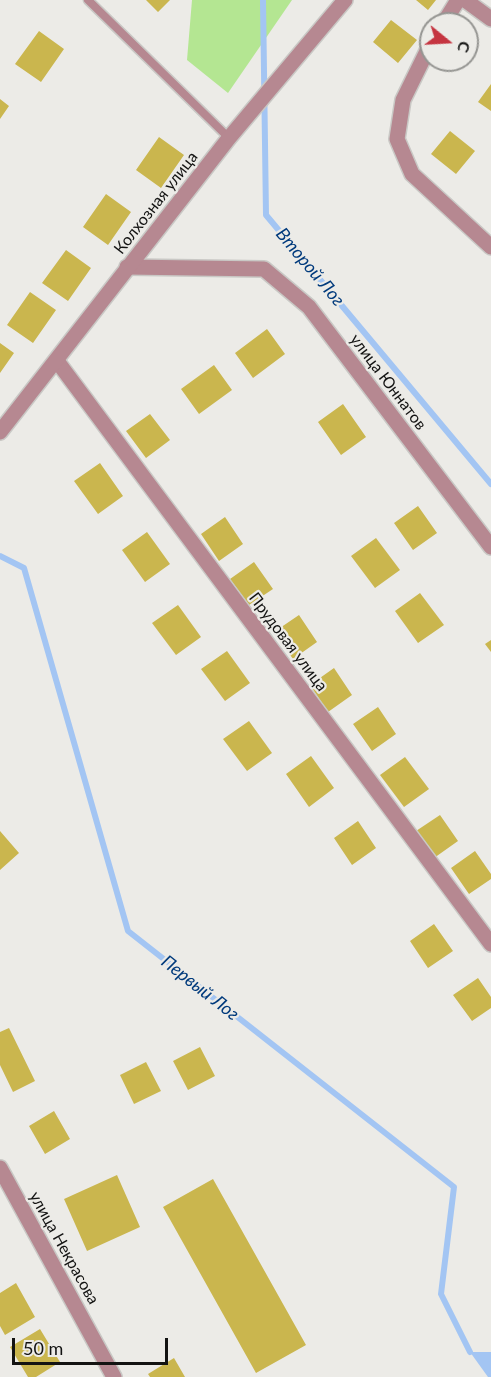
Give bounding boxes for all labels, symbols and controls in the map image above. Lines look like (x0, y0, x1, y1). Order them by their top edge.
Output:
north arrow (419, 12, 479, 72)
text: С (454, 39, 475, 55)
street label: Колхозная улица (110, 148, 202, 258)
water label: Второй Лог (271, 224, 349, 310)
street label: улица Юннатов (346, 330, 430, 434)
street label: Прудовая улица (245, 589, 331, 695)
water label: Первый Лог (157, 951, 243, 1025)
street label: улица Некрасова (25, 1188, 103, 1308)
scale bar (15, 1326, 171, 1364)
text: 50 m (23, 1337, 63, 1359)

